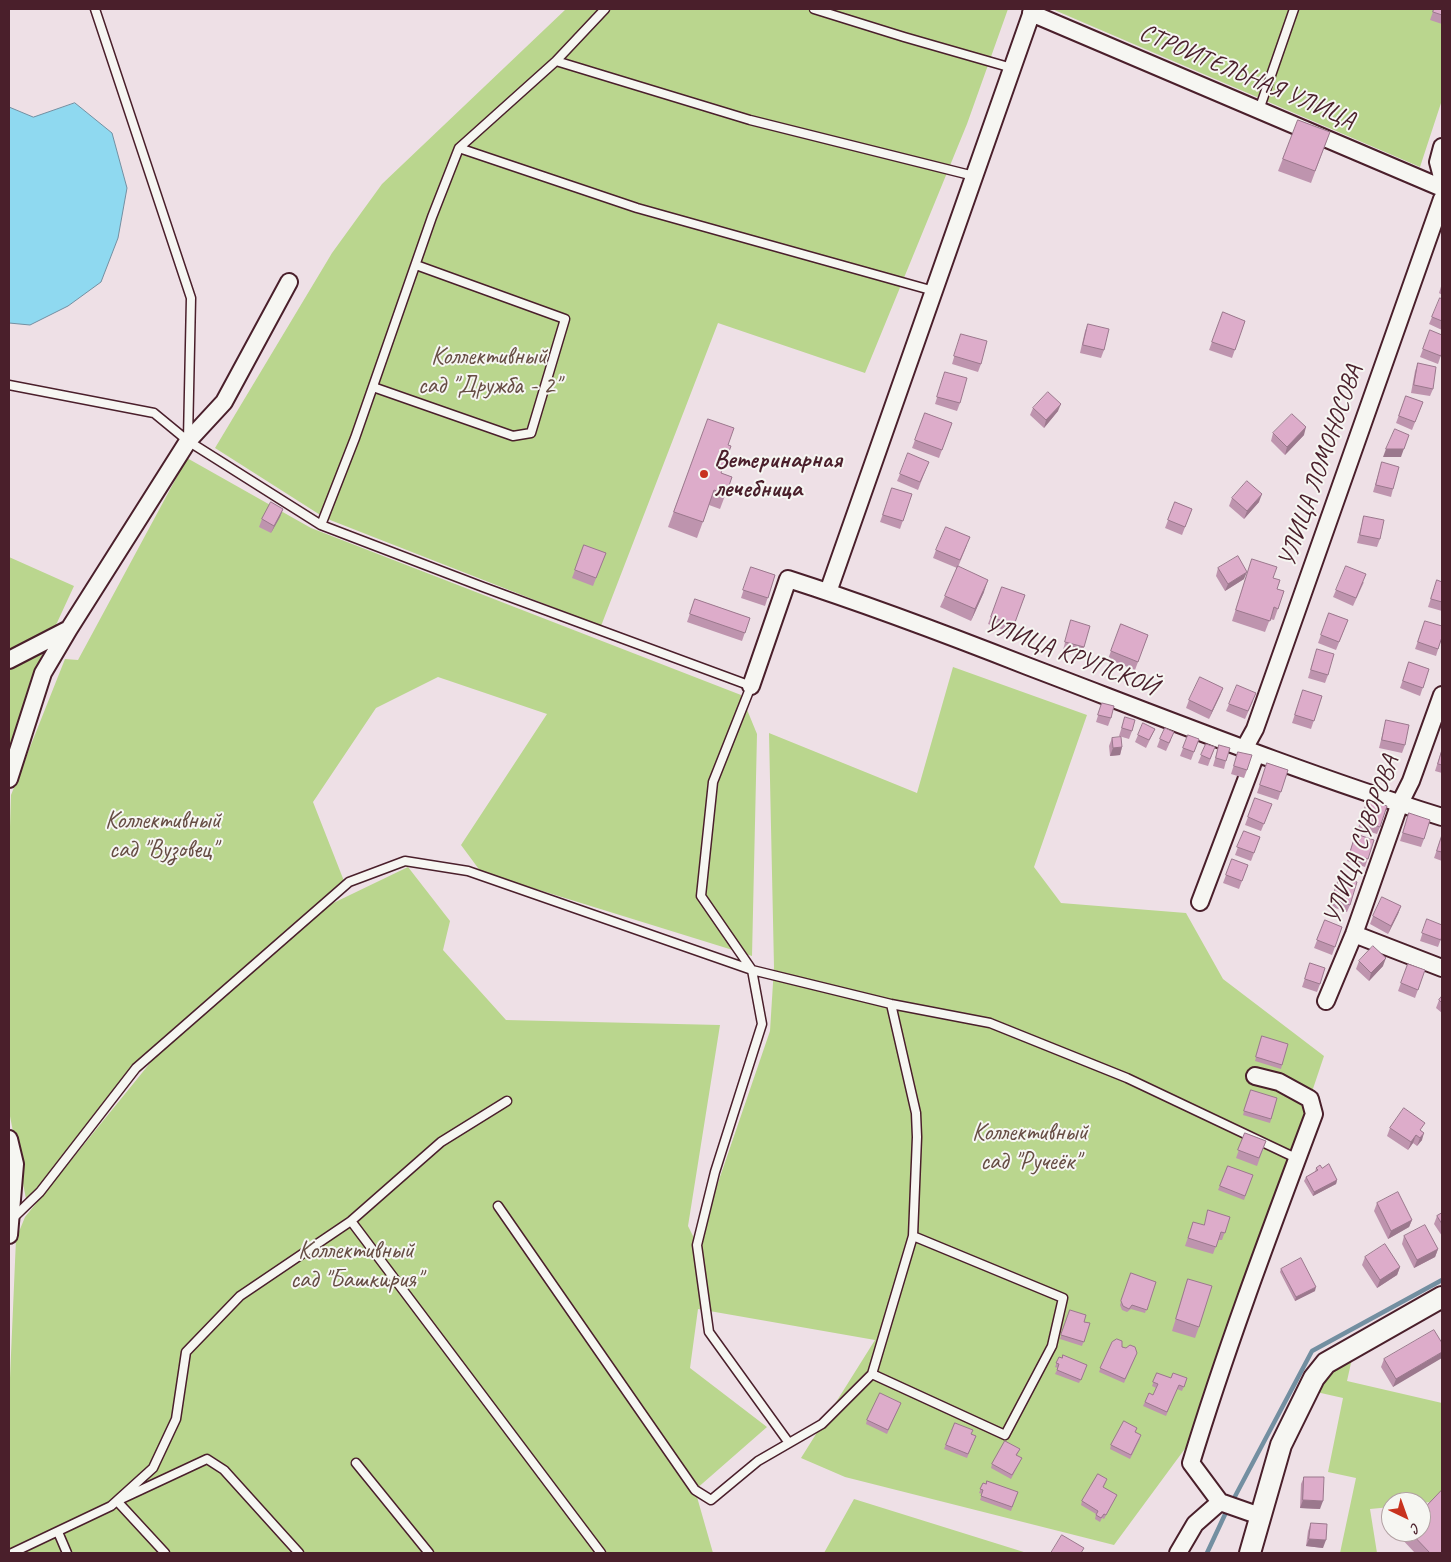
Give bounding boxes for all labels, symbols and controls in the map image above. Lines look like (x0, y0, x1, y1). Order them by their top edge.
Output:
street label: СТРОИТЕЛЬНАЯ УЛИЦА (1134, 18, 1360, 136)
park label: Коллективный сад "Дружба - 2" (418, 342, 560, 401)
street label: УЛИЦА ЛОМОНОСОВА (1272, 361, 1370, 571)
place label: Ветеринарная лечебница (714, 445, 842, 504)
marker: Ветеринарная лечебница (698, 468, 710, 480)
street label: УЛИЦА КРУПСКОЙ (980, 609, 1162, 703)
street label: УЛИЦА СУВОРОВА (1318, 752, 1406, 928)
park label: Коллективный сад "Вузовец" (105, 806, 221, 865)
park label: Коллективный сад "Ручеёк" (972, 1118, 1088, 1177)
park label: Коллективный сад "Башкирия" (290, 1236, 422, 1295)
north arrow (1381, 1492, 1431, 1542)
text: С (1407, 1519, 1424, 1536)

